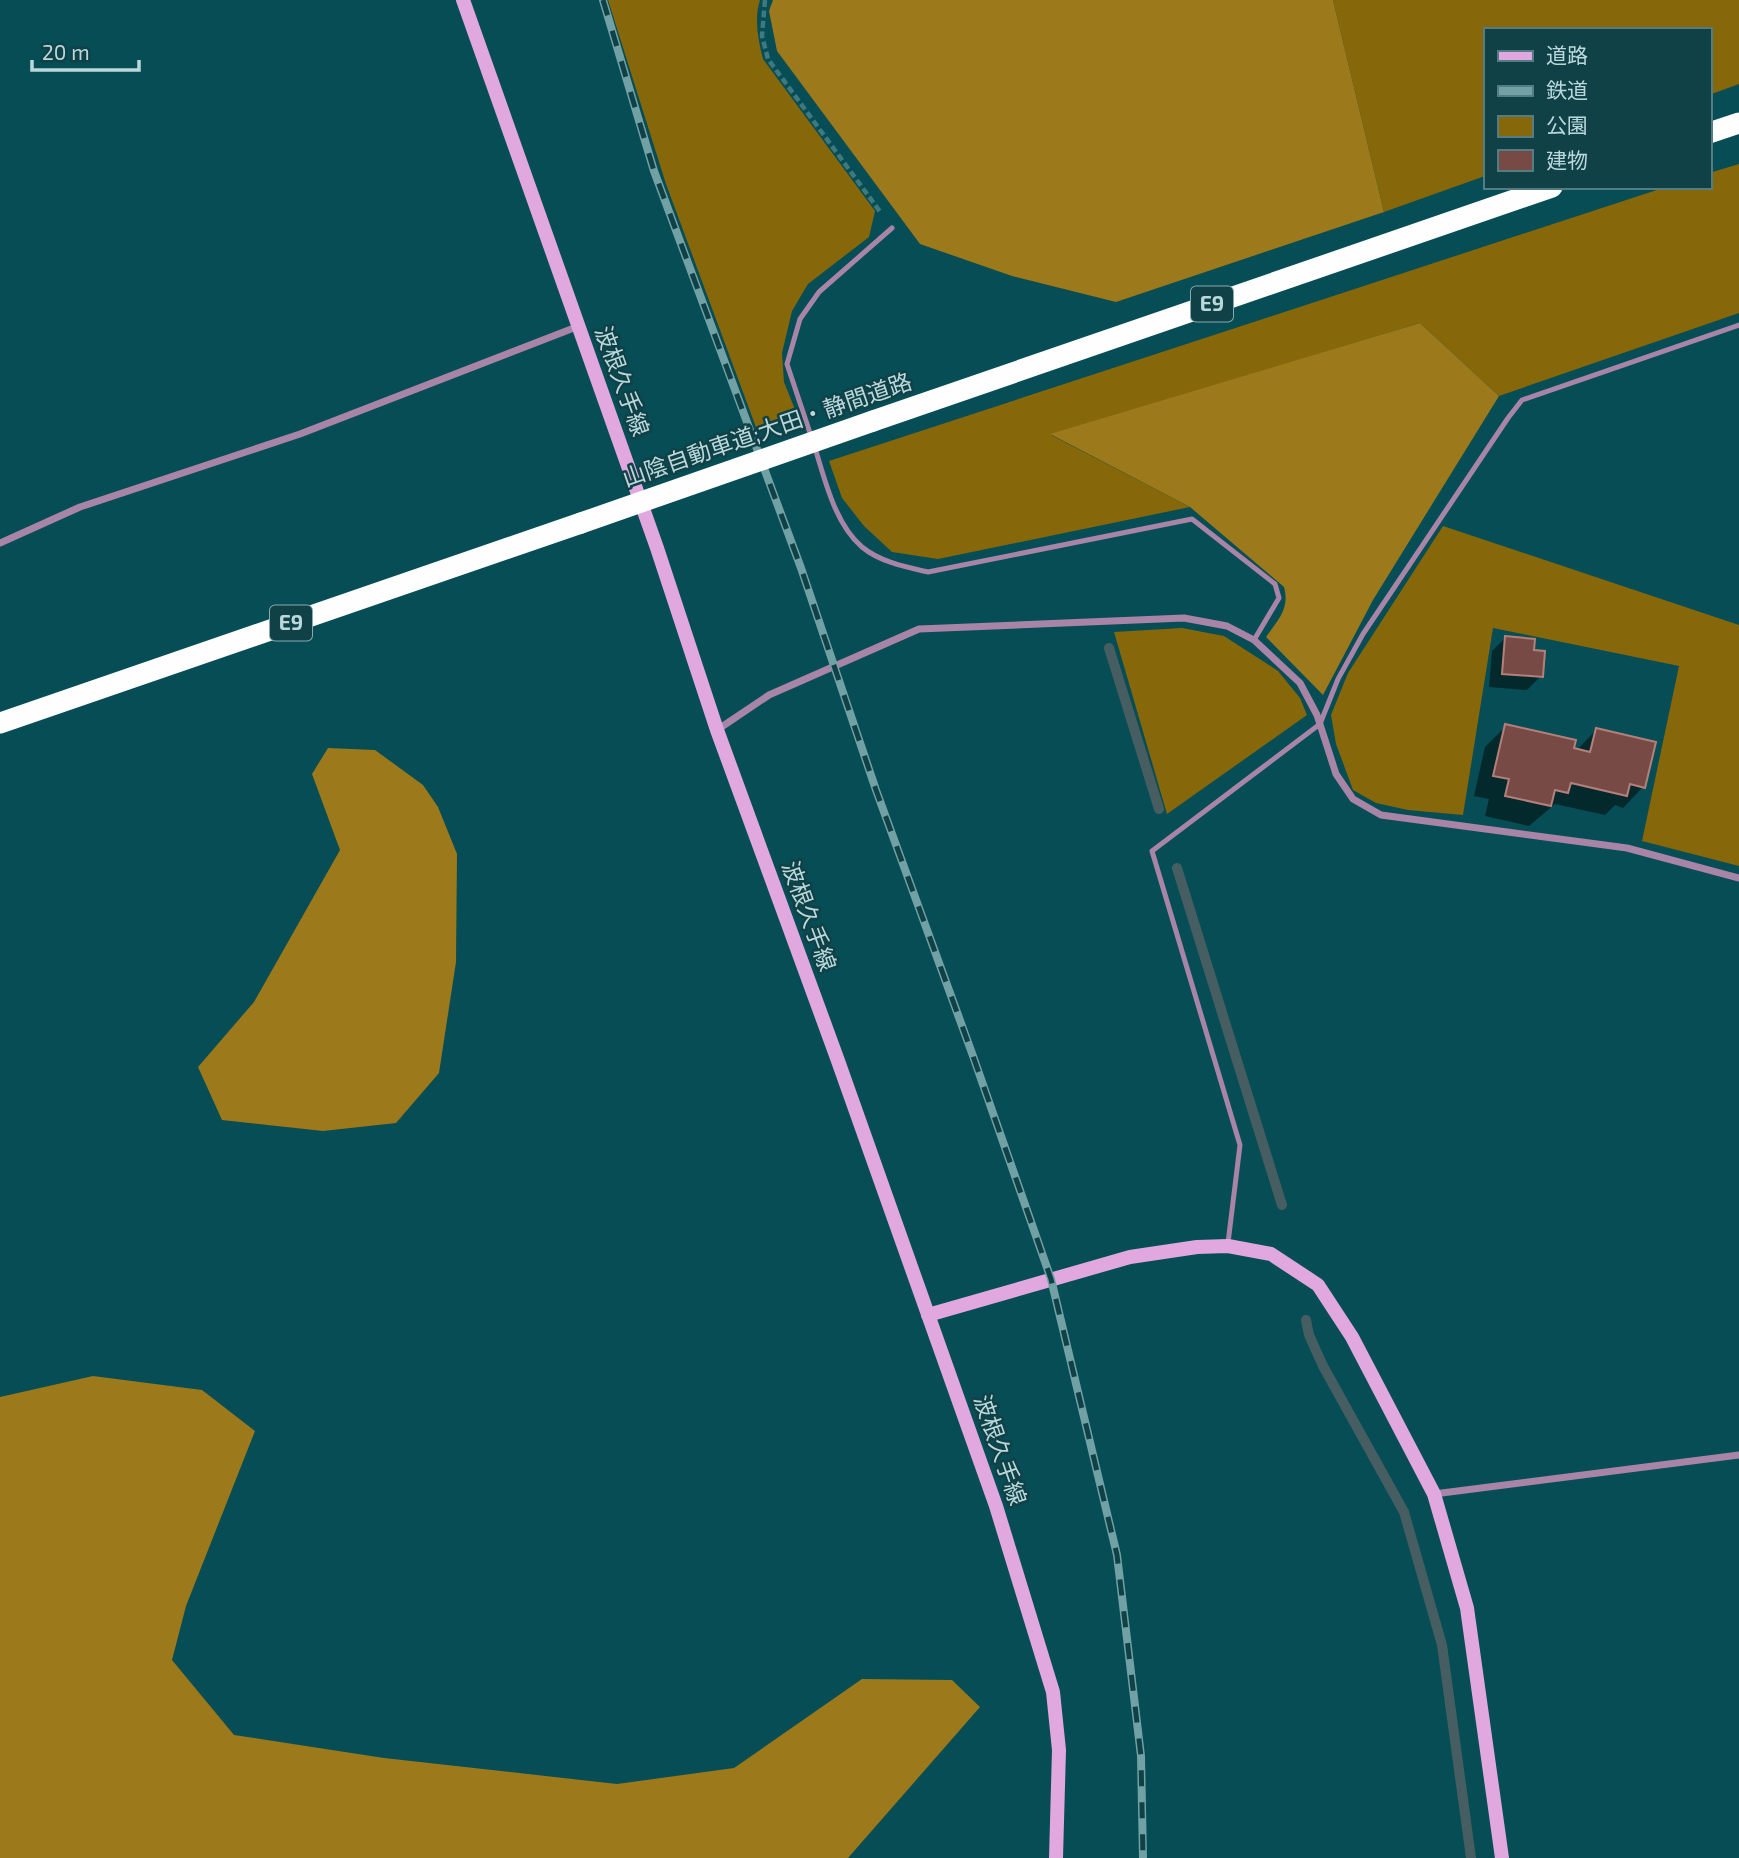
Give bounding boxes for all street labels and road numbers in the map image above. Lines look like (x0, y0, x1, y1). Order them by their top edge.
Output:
road number: E9 (1191, 286, 1233, 322)
street label: 波根久手線 (590, 322, 656, 439)
street label: 山陰自動車道;大田・静間道路 (618, 366, 915, 492)
road number: E9 (270, 606, 312, 640)
street label: 波根久手線 (777, 857, 843, 974)
street label: 波根久手線 (969, 1391, 1033, 1509)

